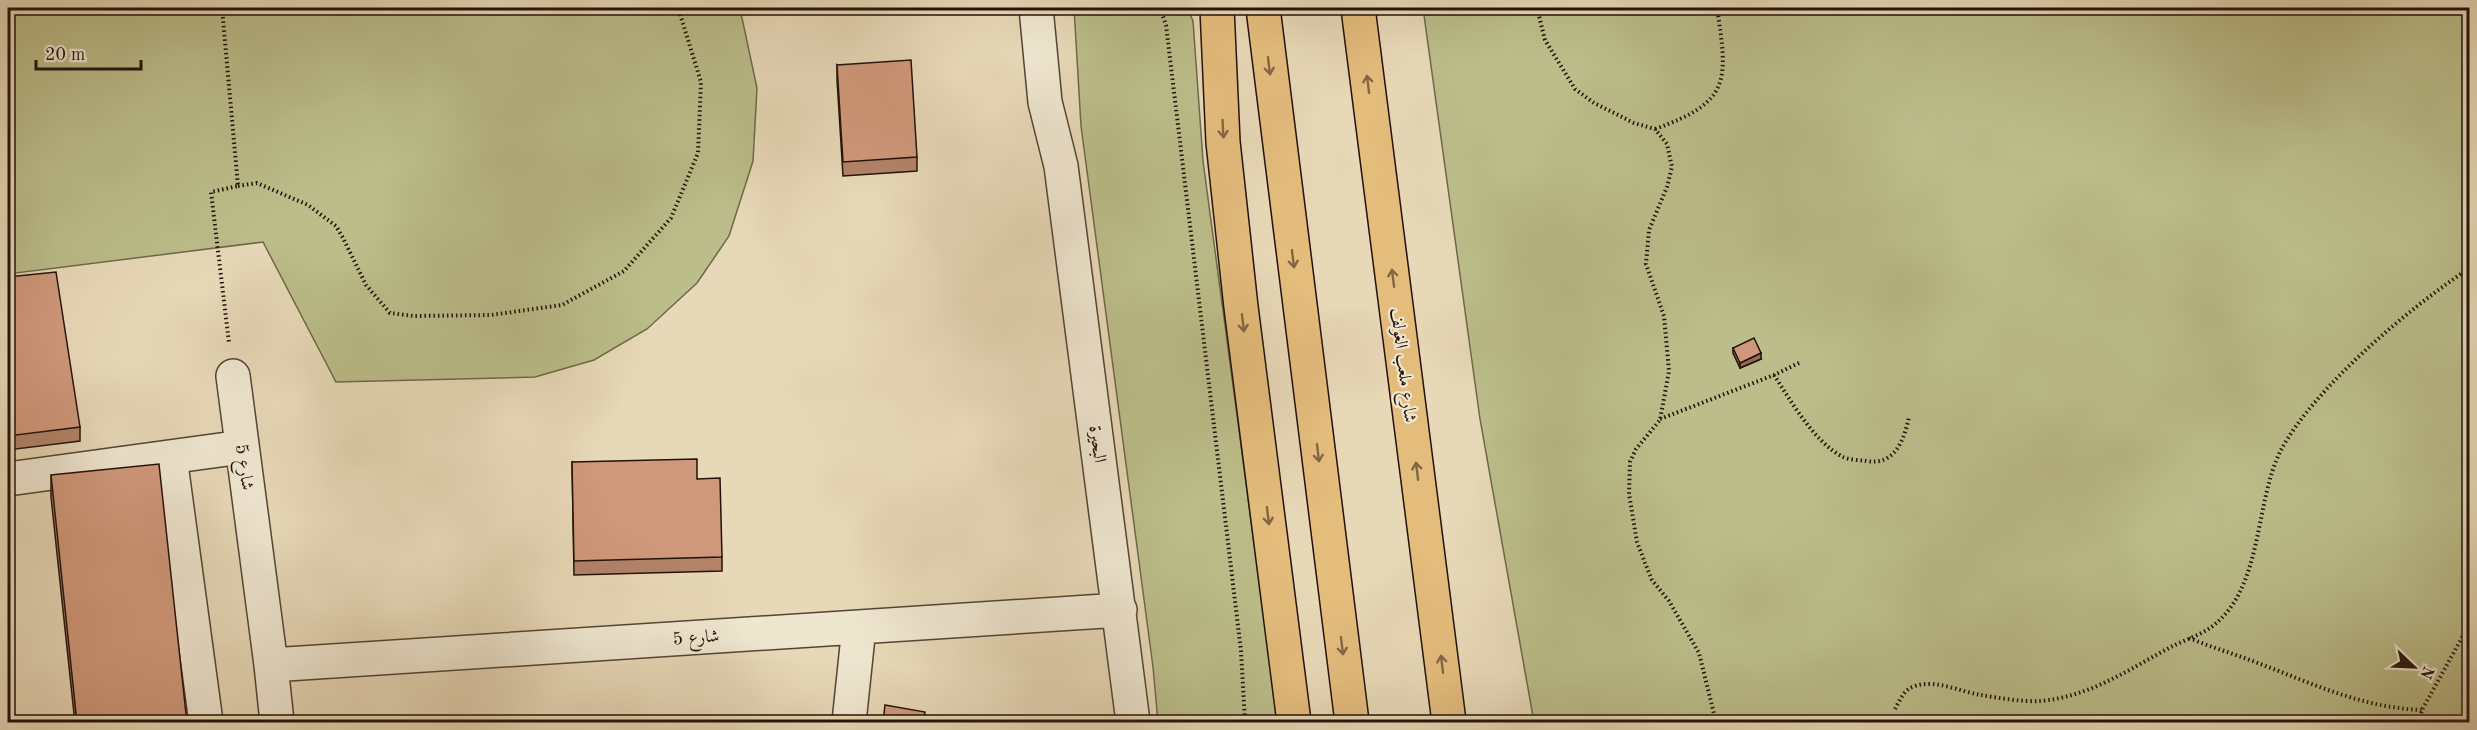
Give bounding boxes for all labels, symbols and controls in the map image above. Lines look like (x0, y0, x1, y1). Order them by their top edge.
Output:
scale bar (36, 33, 141, 71)
text: 20 m (45, 46, 85, 64)
one-way arrow (1264, 55, 1275, 75)
one-way arrow (1362, 75, 1373, 95)
one-way arrow (1217, 118, 1228, 138)
one-way arrow (1288, 249, 1299, 269)
one-way arrow (1387, 268, 1398, 288)
street label: شارع ملعب الغولف (1382, 307, 1419, 424)
one-way arrow (1238, 312, 1249, 332)
street label: البحيرة (1084, 424, 1109, 464)
one-way arrow (1313, 442, 1324, 462)
street label: شارع 5 (227, 443, 256, 492)
one-way arrow (1412, 462, 1423, 481)
one-way arrow (1263, 506, 1274, 526)
street label: شارع 5 (672, 627, 720, 654)
one-way arrow (1337, 636, 1348, 655)
north arrow (2384, 637, 2444, 697)
one-way arrow (1436, 655, 1447, 675)
text: N (2416, 663, 2436, 682)

